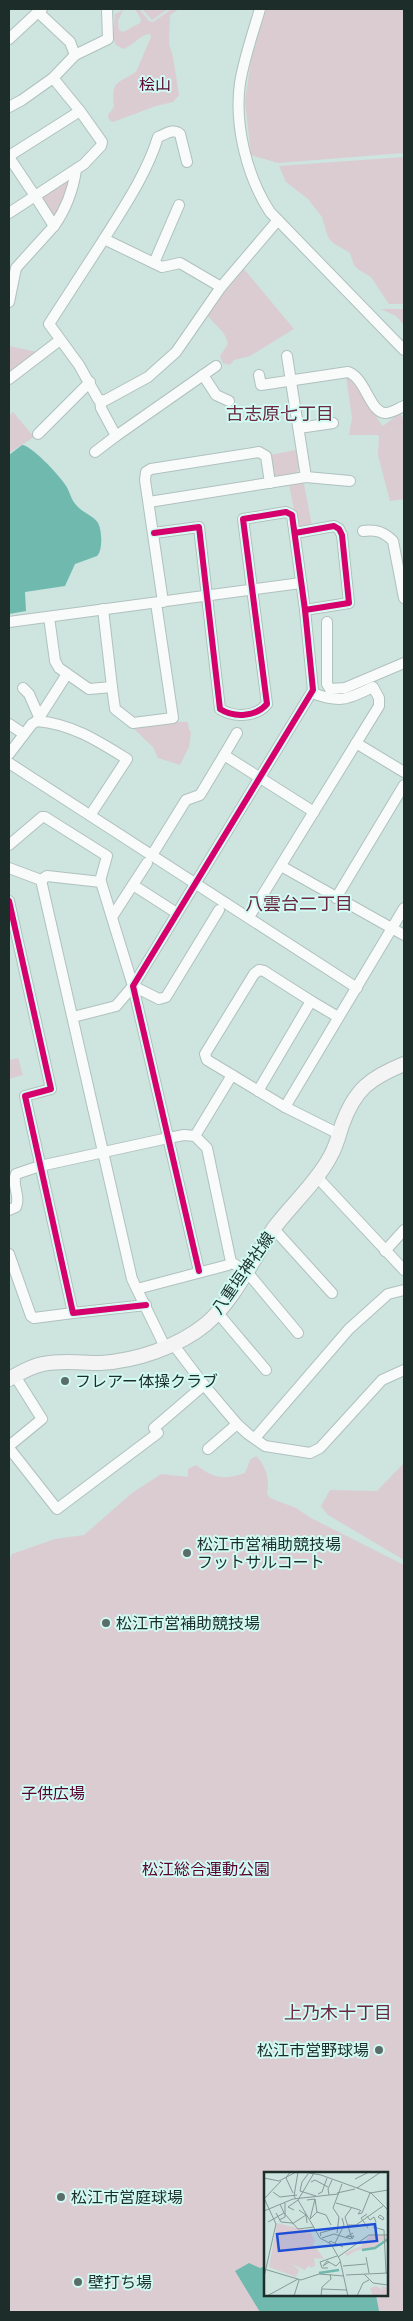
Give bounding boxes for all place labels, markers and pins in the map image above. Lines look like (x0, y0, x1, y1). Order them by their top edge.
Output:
place label: フレアー体操クラブ (75, 1372, 218, 1391)
marker: フレアー体操クラブ (59, 1375, 71, 1387)
place label: 松江市営補助競技場 フットサルコート (197, 1535, 341, 1572)
marker: 松江市営補助競技場 フットサルコート (181, 1547, 193, 1559)
place label: 松江市営補助競技場 (116, 1614, 260, 1633)
marker: 松江市営補助競技場 (100, 1617, 112, 1629)
place label: 松江市営野球場 (257, 2041, 369, 2060)
marker: 松江市営野球場 (373, 2044, 385, 2056)
place label: 松江市営庭球場 (71, 2188, 183, 2207)
marker: 松江市営庭球場 (55, 2191, 67, 2203)
place label: 壁打ち場 (88, 2273, 152, 2292)
marker: 壁打ち場 (72, 2276, 84, 2288)

